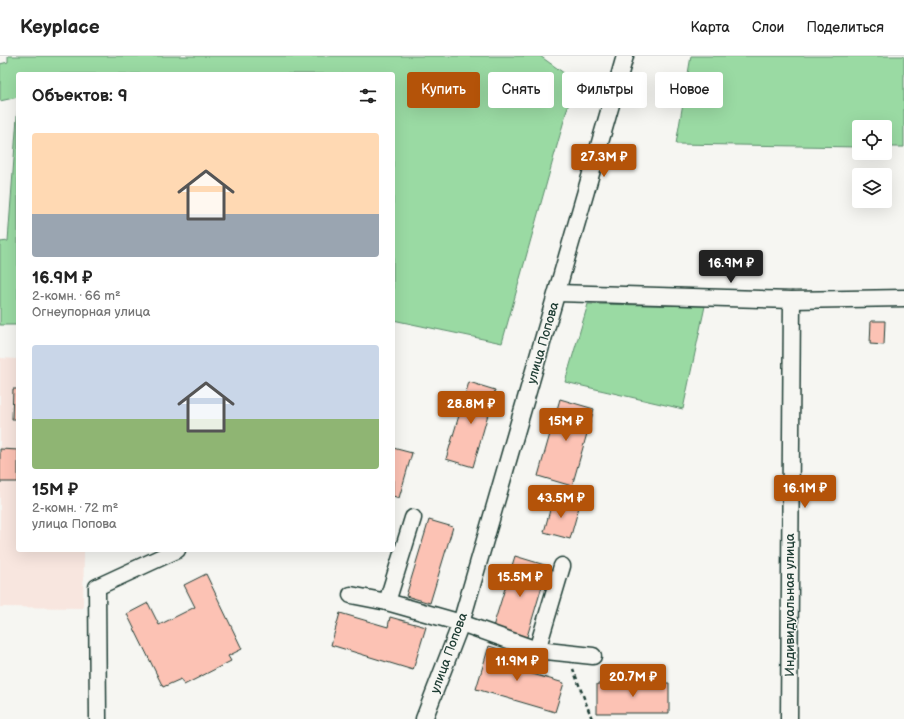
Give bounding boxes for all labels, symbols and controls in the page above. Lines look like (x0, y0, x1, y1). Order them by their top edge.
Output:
text: Keyplace (20, 16, 100, 39)
text: Карта (690, 19, 730, 36)
text: Слои (752, 19, 784, 36)
text: Поделиться (806, 19, 884, 36)
chip: Купить (407, 72, 480, 108)
chip: Снять (488, 72, 554, 108)
chip: Фильтры (562, 72, 647, 108)
chip: Новое (655, 72, 723, 108)
icon: filters (357, 85, 379, 107)
text: Объектов: 9 (32, 86, 128, 106)
map controls (852, 120, 892, 208)
button: locate (852, 120, 892, 160)
pin: 27.3M ₽ (567, 144, 641, 178)
text: 27.3M ₽ (580, 149, 628, 165)
icon: home (170, 159, 242, 231)
button: layers (852, 168, 892, 208)
pin: 16.9M ₽ (694, 250, 768, 284)
text: 16.9M ₽ (708, 255, 754, 271)
text: 16.9M ₽ (32, 268, 92, 288)
text: 2-комн. · 66 m² (32, 288, 121, 304)
street label: улица Попова (524, 300, 562, 386)
text: Огнеупорная улица (32, 304, 150, 320)
icon: home (170, 371, 242, 443)
pin: 28.8M ₽ (434, 391, 508, 425)
text: 28.8M ₽ (447, 396, 495, 412)
pin: 15M ₽ (538, 408, 594, 442)
text: 15M ₽ (548, 413, 584, 429)
pin: 16.1M ₽ (768, 475, 842, 509)
text: 15M ₽ (32, 480, 78, 500)
text: 16.1M ₽ (783, 480, 827, 496)
pin: 43.5M ₽ (524, 485, 598, 519)
text: 43.5M ₽ (537, 490, 585, 506)
text: 2-комн. · 72 m² (32, 500, 118, 516)
text: улица Попова (32, 516, 117, 532)
street label: Индивидуальная улица (782, 533, 798, 677)
pin: 15.5M ₽ (483, 564, 557, 598)
text: 15.5M ₽ (497, 569, 543, 585)
street label: улица Попова (427, 610, 471, 696)
pin: 11.9M ₽ (480, 648, 554, 682)
text: 11.9M ₽ (495, 653, 539, 669)
pin: 20.7M ₽ (596, 664, 670, 698)
text: 20.7M ₽ (609, 669, 657, 685)

